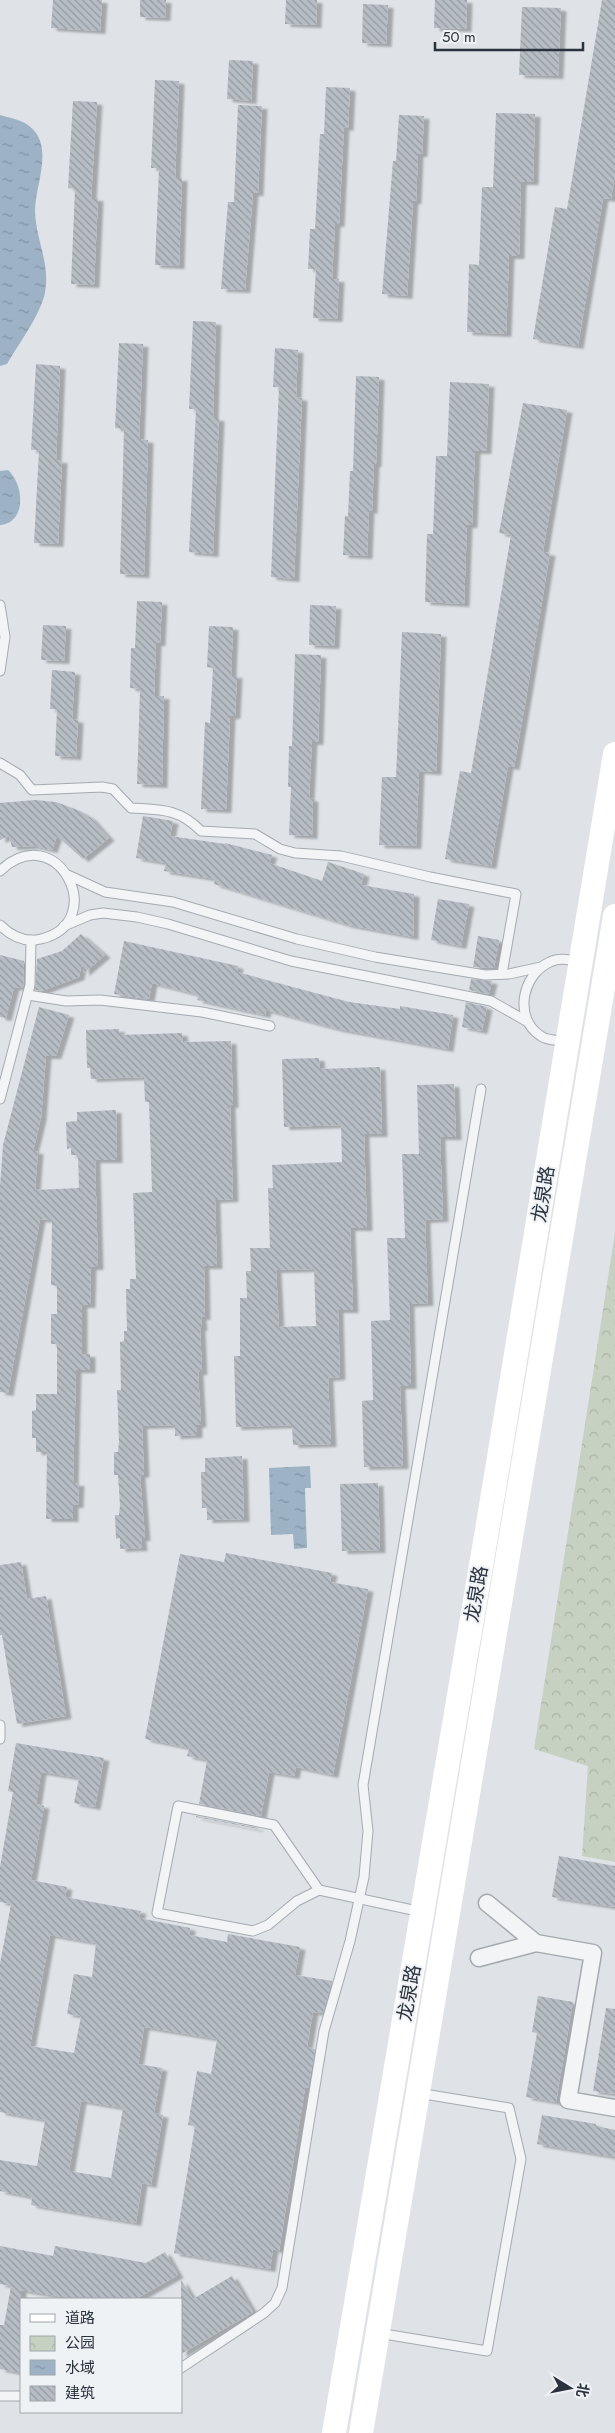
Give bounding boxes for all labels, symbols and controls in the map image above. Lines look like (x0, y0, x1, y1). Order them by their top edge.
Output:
scale bar (435, 20, 582, 52)
text: 50 m (442, 26, 476, 48)
street label: 龙泉路 (525, 1164, 561, 1224)
street label: 龙泉路 (458, 1564, 494, 1624)
street label: 龙泉路 (391, 1963, 427, 2023)
legend (20, 2298, 182, 2413)
text: 道路 (65, 2307, 95, 2329)
text: 公园 (65, 2332, 95, 2354)
text: 水域 (65, 2357, 95, 2379)
north arrow (545, 2363, 595, 2413)
text: 建筑 (65, 2382, 95, 2404)
text: 北 (572, 2382, 594, 2399)

